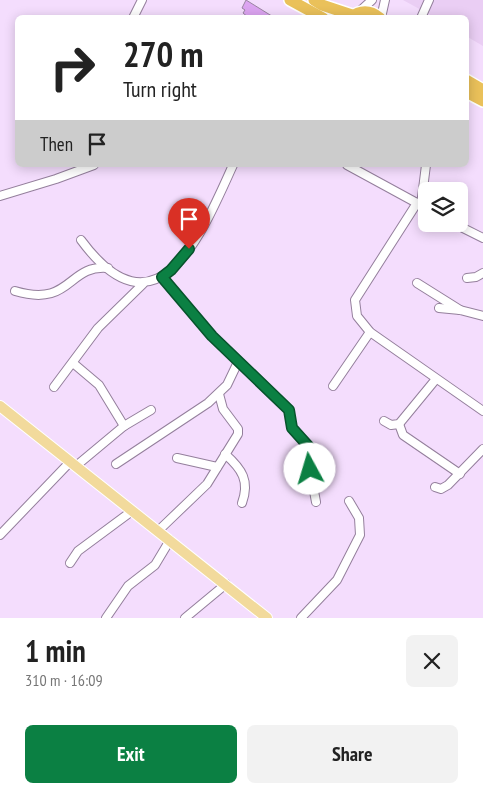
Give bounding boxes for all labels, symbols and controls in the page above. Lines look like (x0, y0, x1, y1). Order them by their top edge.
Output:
text: 270 m (123, 31, 204, 77)
icon: right (40, 35, 105, 100)
text: Turn right (123, 75, 197, 103)
icon: arrive (83, 130, 111, 158)
text: Then (40, 132, 73, 156)
map controls (418, 182, 468, 232)
button: layers (418, 182, 468, 232)
pin (168, 198, 210, 249)
icon: arrive (175, 205, 203, 233)
position arrow (283, 442, 335, 494)
text: 1 min (25, 631, 86, 670)
button: close (406, 635, 458, 687)
text: 310 m · 16:09 (25, 670, 103, 690)
button: Exit (25, 725, 237, 783)
button: Share (247, 725, 458, 783)

